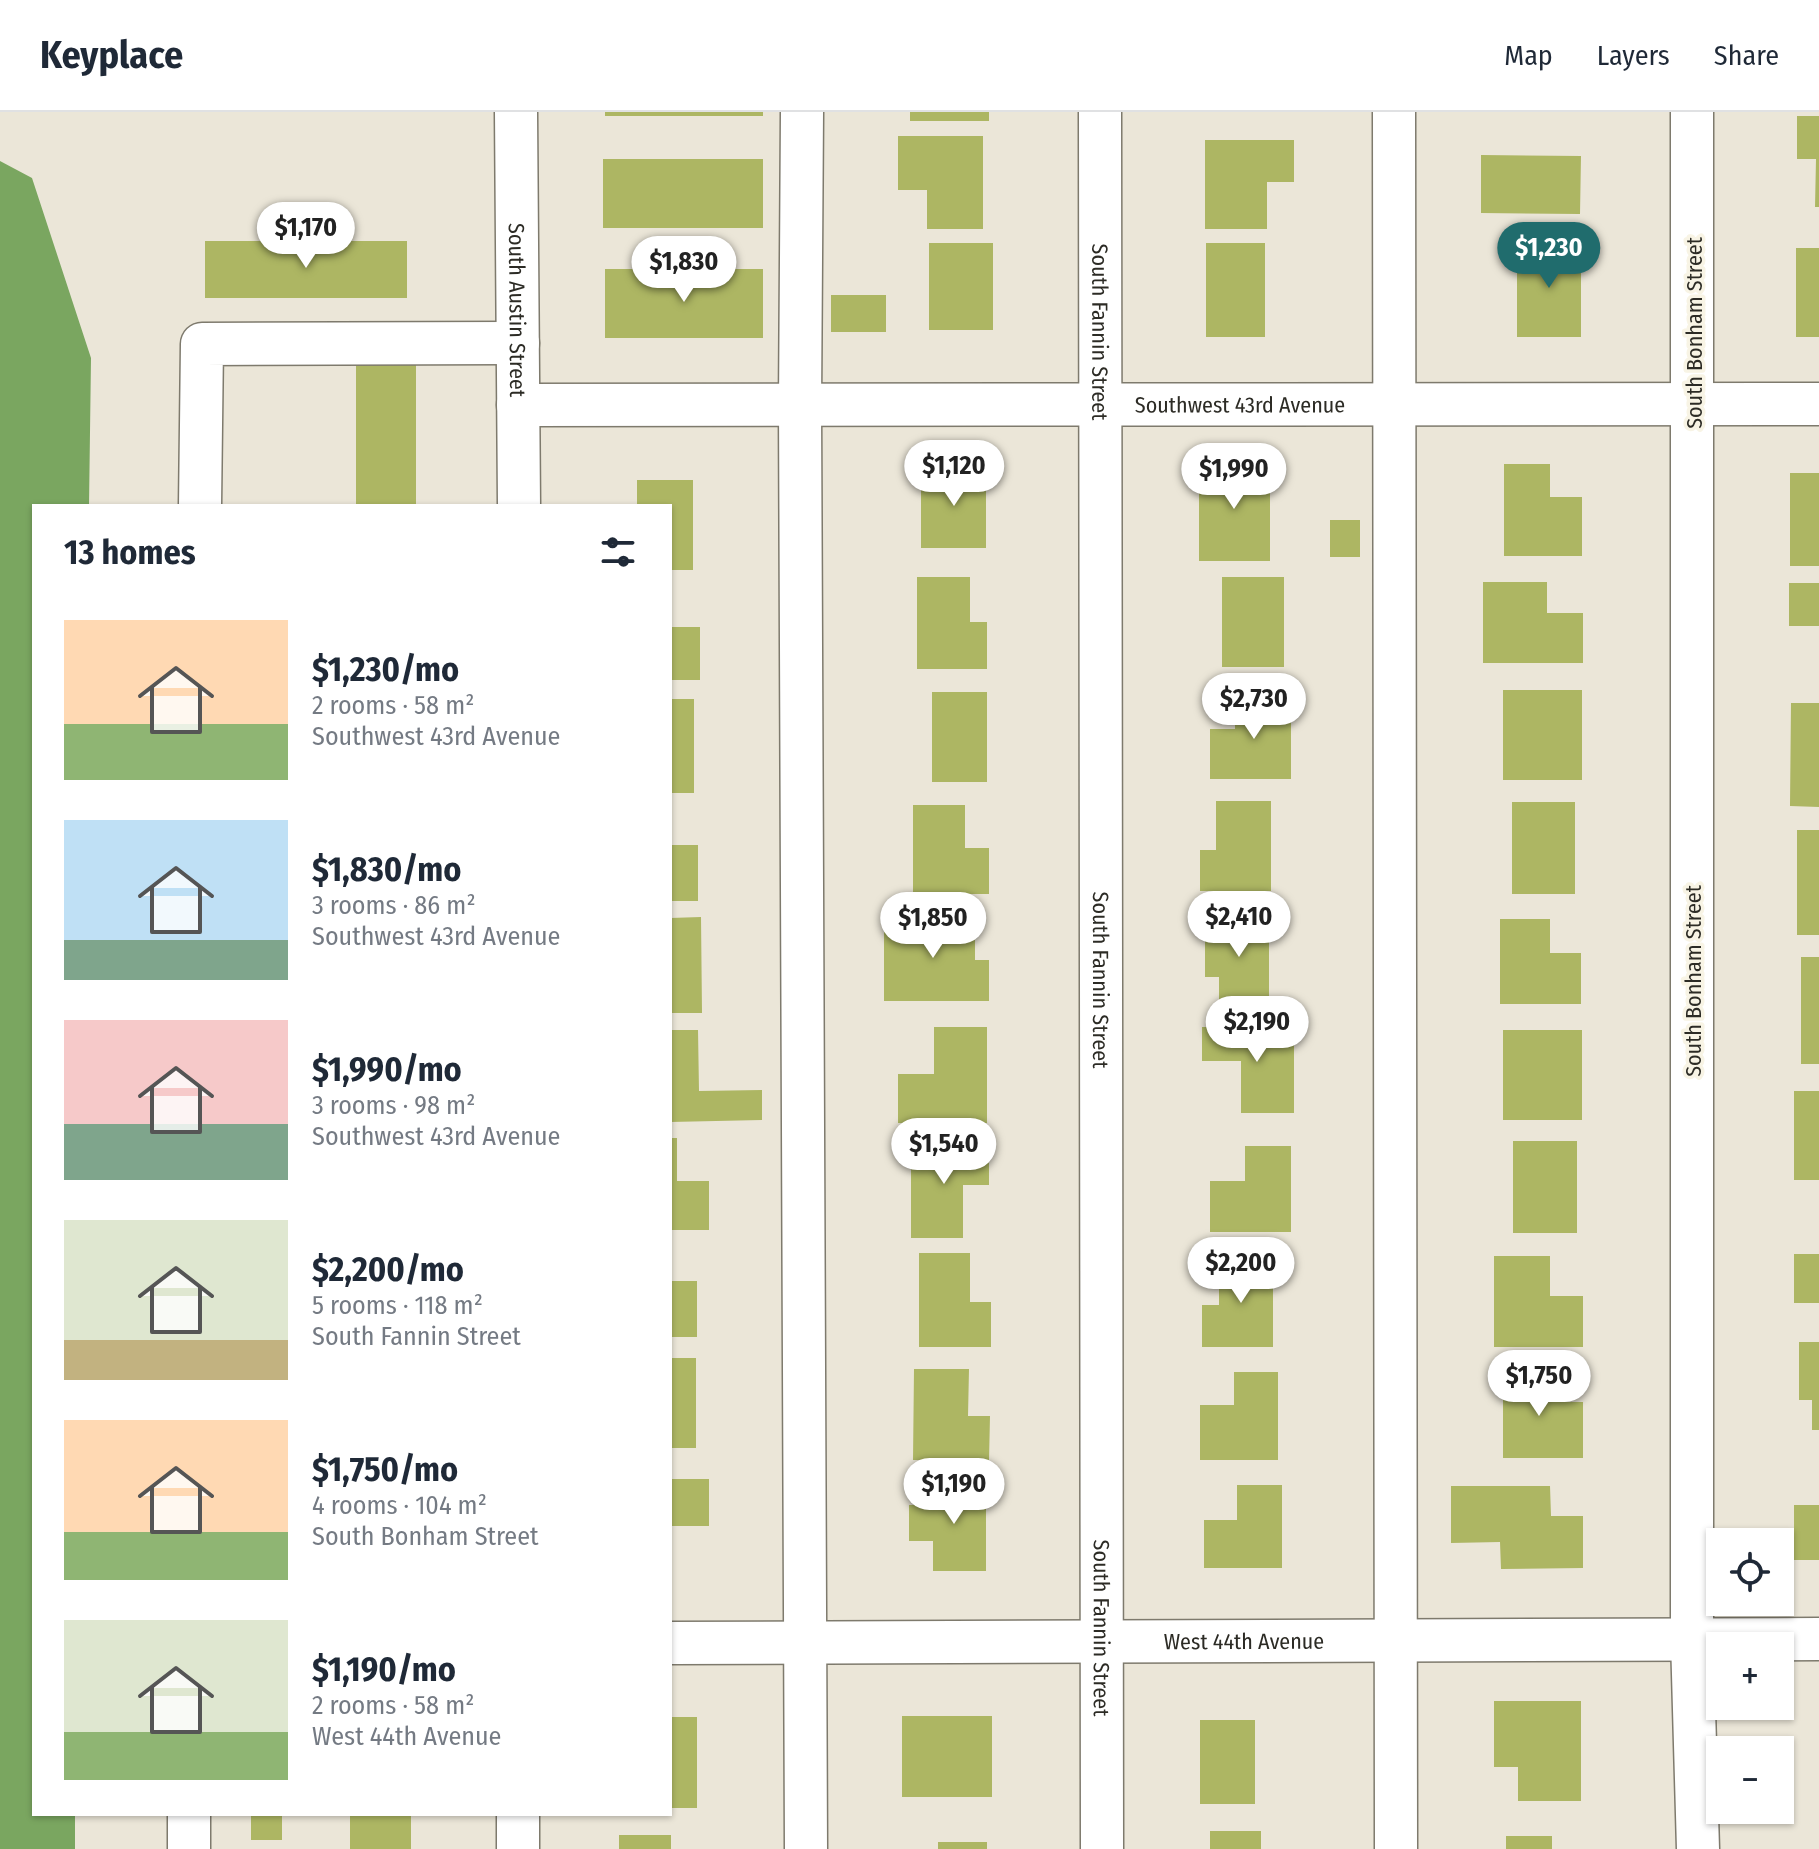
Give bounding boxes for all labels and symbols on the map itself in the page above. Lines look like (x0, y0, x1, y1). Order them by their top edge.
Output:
pin: $1,170 (241, 202, 371, 270)
pin: $1,230 (1484, 222, 1614, 290)
street label: South Austin Street (503, 223, 532, 398)
pin: $1,830 (619, 236, 749, 304)
street label: South Bonham Street (1681, 236, 1708, 429)
street label: South Fannin Street (1087, 244, 1114, 421)
street label: Southwest 43rd Avenue (1135, 391, 1345, 418)
pin: $1,120 (889, 440, 1019, 508)
pin: $1,990 (1169, 443, 1299, 511)
pin: $2,730 (1189, 673, 1319, 741)
street label: South Bonham Street (1680, 884, 1707, 1077)
pin: $2,410 (1174, 891, 1304, 959)
pin: $1,850 (868, 892, 998, 960)
street label: South Fannin Street (1087, 892, 1115, 1069)
pin: $2,190 (1192, 996, 1322, 1064)
pin: $1,540 (879, 1118, 1009, 1186)
pin: $2,200 (1176, 1237, 1306, 1305)
pin: $1,750 (1474, 1350, 1604, 1418)
pin: $1,190 (889, 1458, 1019, 1526)
street label: South Fannin Street (1088, 1540, 1115, 1717)
street label: West 44th Avenue (1164, 1627, 1324, 1655)

